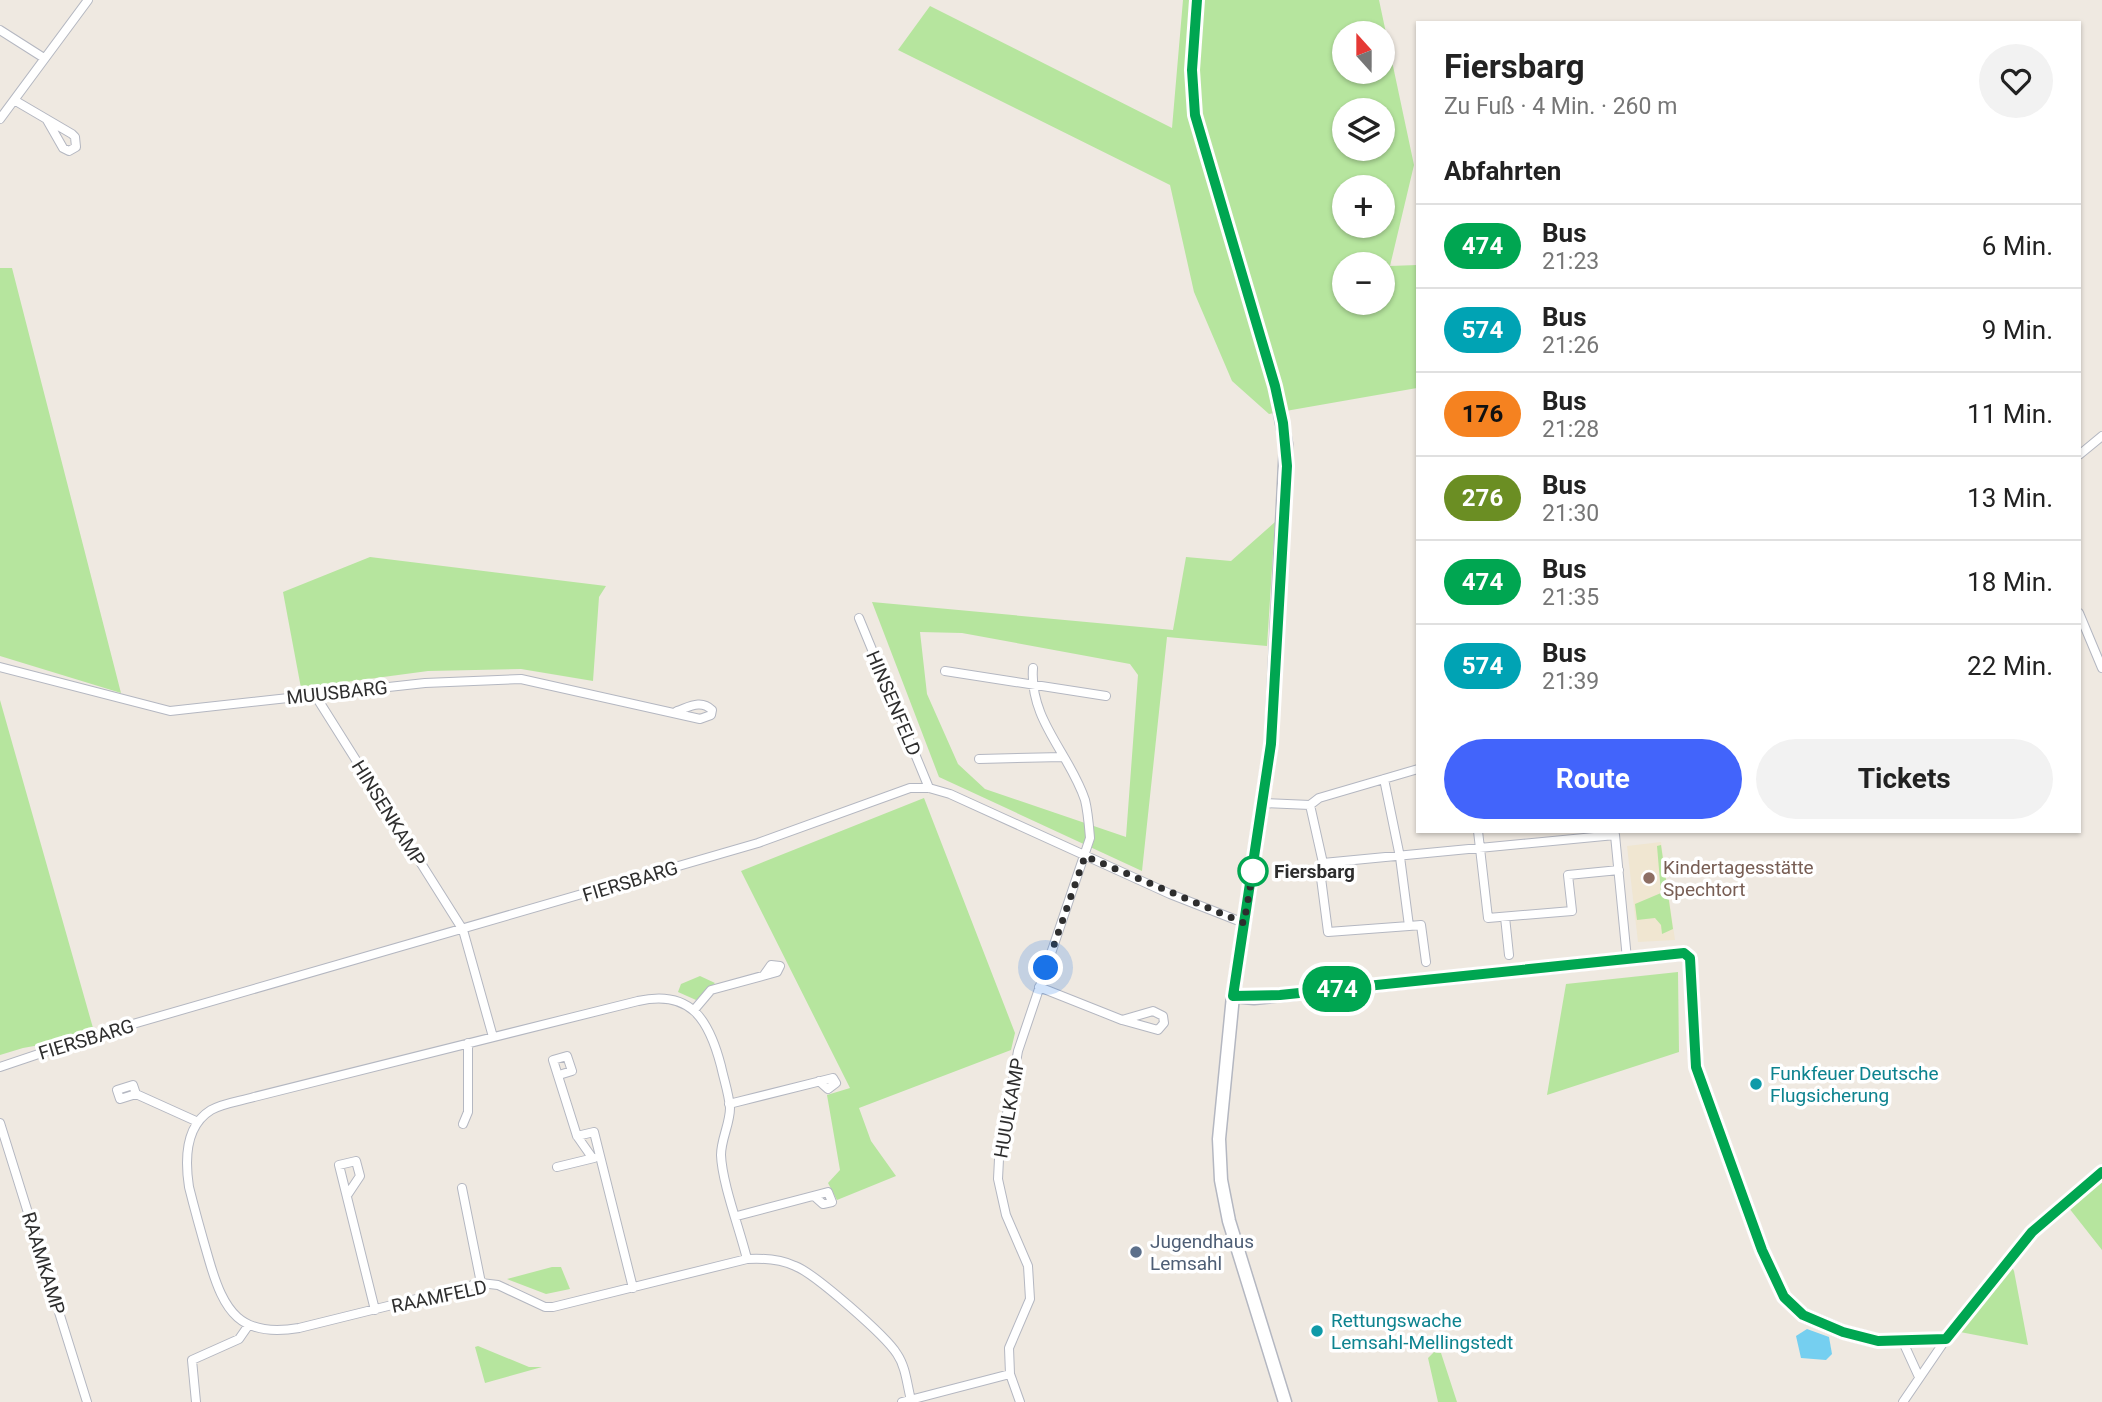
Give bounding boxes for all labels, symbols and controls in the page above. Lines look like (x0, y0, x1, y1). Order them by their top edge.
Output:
north arrow (1332, 21, 1395, 84)
map controls (1332, 21, 1395, 315)
button: heart (1979, 44, 2053, 118)
text: Fiersbarg (1444, 47, 1585, 86)
text: Zu Fuß · 4 Min. · 260 m (1444, 93, 1677, 120)
button: layers (1332, 98, 1395, 161)
text: Abfahrten (1444, 156, 1561, 186)
button: + (1332, 175, 1395, 238)
text: Bus (1542, 218, 1587, 248)
text: 6 Min. (1982, 231, 2053, 261)
text: 474 (1462, 232, 1503, 260)
text: 21:23 (1542, 248, 1599, 275)
button: − (1332, 252, 1395, 315)
text: Bus (1542, 302, 1587, 332)
text: 9 Min. (1982, 315, 2053, 345)
text: 574 (1462, 316, 1503, 344)
text: 21:26 (1542, 332, 1599, 359)
text: Bus (1542, 386, 1587, 416)
text: 11 Min. (1967, 399, 2053, 429)
text: 176 (1462, 400, 1503, 428)
text: 21:28 (1542, 416, 1599, 443)
text: Bus (1542, 470, 1587, 500)
text: 13 Min. (1967, 483, 2053, 513)
text: 276 (1462, 484, 1503, 512)
text: 21:30 (1542, 500, 1599, 527)
text: Bus (1542, 554, 1587, 584)
text: 18 Min. (1967, 567, 2053, 597)
text: 474 (1462, 568, 1503, 596)
text: 21:35 (1542, 584, 1599, 611)
text: Bus (1542, 638, 1587, 668)
street label: HINSENFELD (861, 647, 926, 759)
text: 22 Min. (1967, 651, 2053, 681)
text: 574 (1462, 652, 1503, 680)
text: 21:39 (1542, 668, 1599, 695)
street label: MUUSBARG (285, 676, 389, 709)
button: Route (1444, 739, 1742, 819)
button: Tickets (1756, 739, 2053, 819)
street label: HINSENKAMP (347, 756, 430, 871)
street label: FIERSBARG (580, 856, 681, 907)
marker: Fiersbarg (1238, 856, 1268, 886)
place label: Kindertagesstätte Spechtort (1663, 856, 1814, 901)
place label: Fiersbarg (1274, 860, 1355, 883)
marker: Kindertagesstätte Spechtort (1641, 870, 1657, 886)
your location (1028, 950, 1063, 985)
line badge: 474 (1297, 966, 1377, 1012)
text: 474 (1316, 975, 1358, 1003)
street label: FIERSBARG (36, 1014, 137, 1065)
street label: HUULKAMP (989, 1056, 1030, 1160)
place label: Funkfeuer Deutsche Flugsicherung (1770, 1062, 1939, 1107)
marker: Funkfeuer Deutsche Flugsicherung (1748, 1076, 1764, 1092)
street label: RAAMKAMP (17, 1209, 70, 1317)
place label: Jugendhaus Lemsahl (1150, 1230, 1254, 1275)
marker: Jugendhaus Lemsahl (1128, 1244, 1144, 1260)
street label: RAAMFELD (389, 1275, 489, 1318)
place label: Rettungswache Lemsahl-Mellingstedt (1331, 1309, 1513, 1354)
marker: Rettungswache Lemsahl-Mellingstedt (1309, 1323, 1325, 1339)

